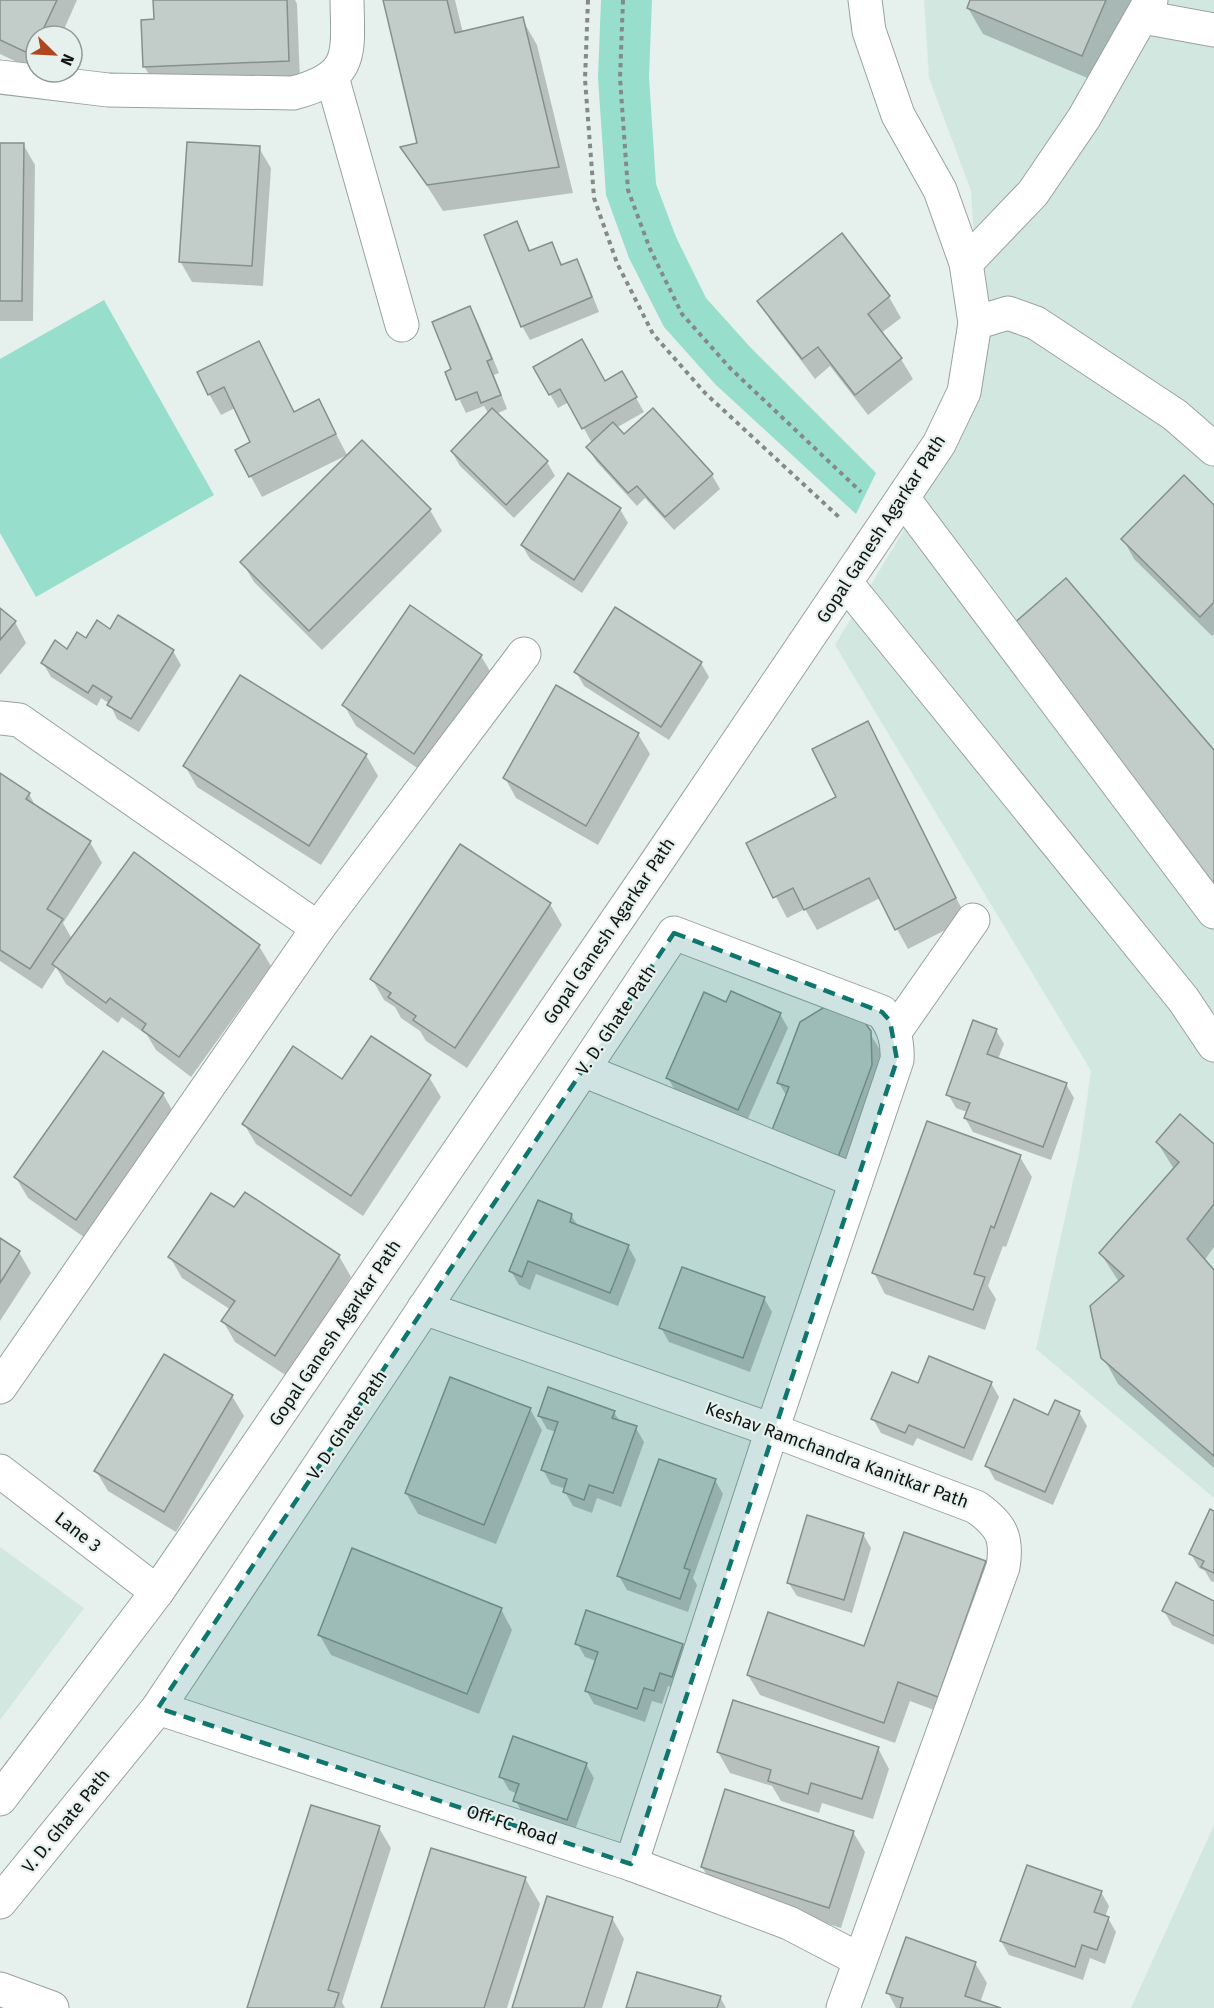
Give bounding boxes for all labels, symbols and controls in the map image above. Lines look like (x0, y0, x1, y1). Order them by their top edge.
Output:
north arrow (24, 24, 84, 84)
text: N (56, 51, 78, 69)
street label: Gopal Ganesh Agarkar Path (812, 431, 950, 627)
street label: Gopal Ganesh Agarkar Path (538, 834, 680, 1028)
street label: V. D. Ghate Path (571, 961, 661, 1079)
street label: Gopal Ganesh Agarkar Path (264, 1236, 406, 1430)
street label: V. D. Ghate Path (302, 1366, 392, 1484)
street label: Keshav Ramchandra Kanitkar Path (702, 1397, 972, 1513)
street label: Lane 3 (50, 1507, 106, 1557)
street label: V. D. Ghate Path (17, 1765, 115, 1877)
street label: Off FC Road (464, 1800, 560, 1850)

